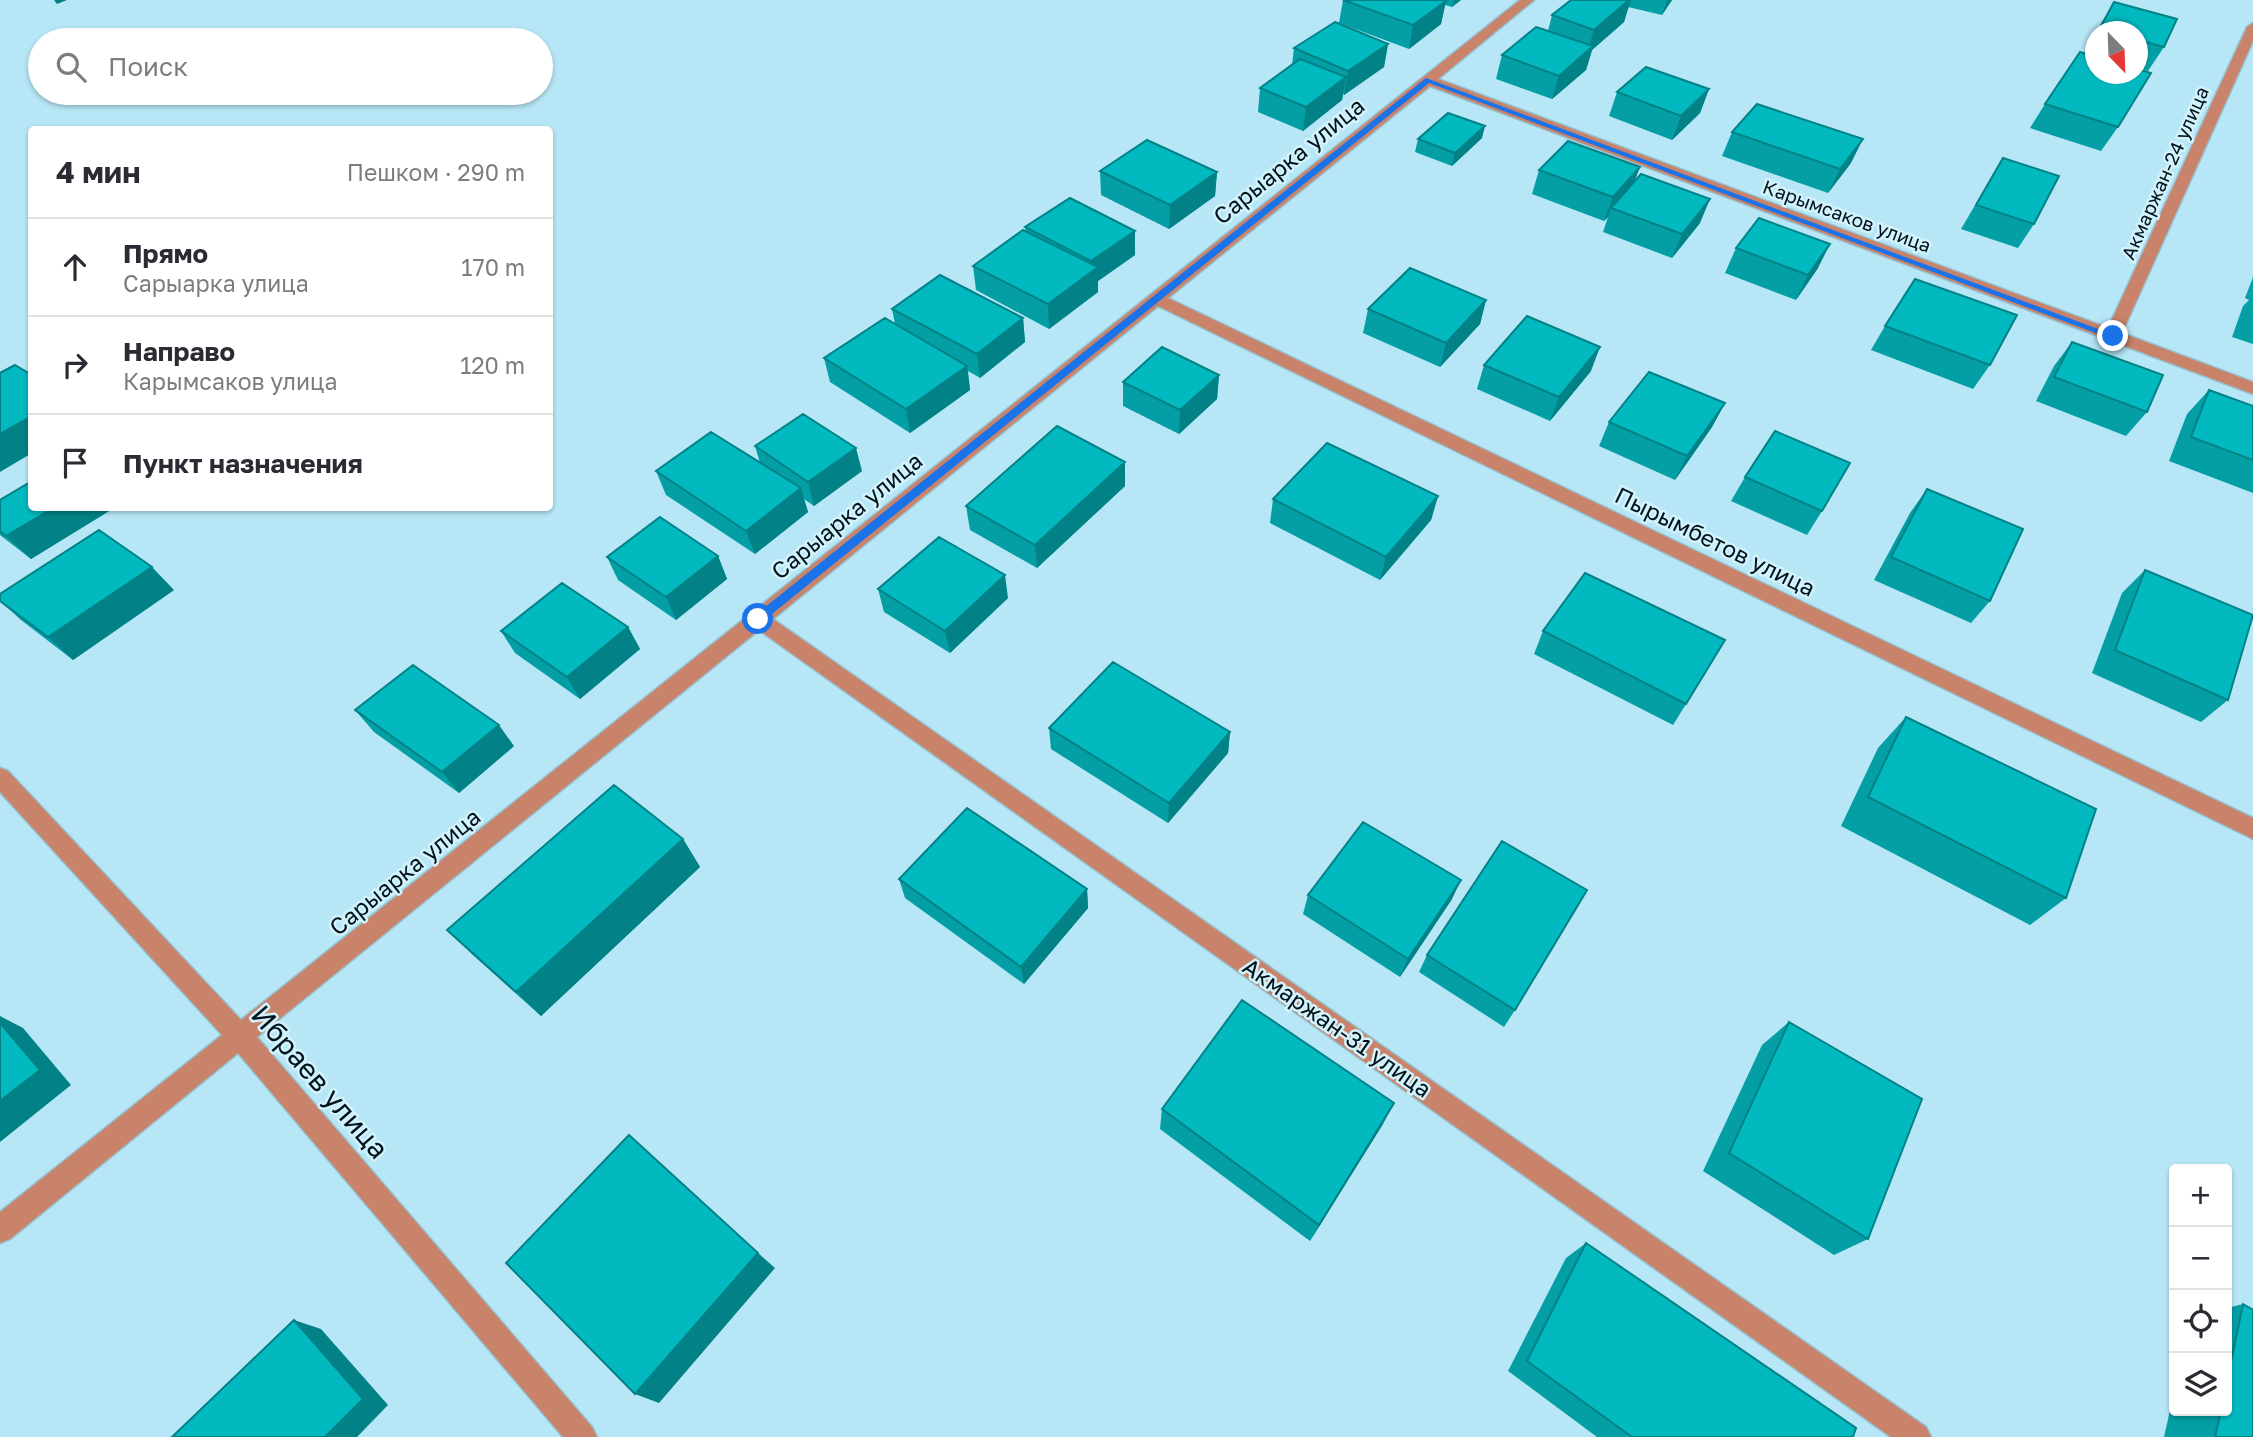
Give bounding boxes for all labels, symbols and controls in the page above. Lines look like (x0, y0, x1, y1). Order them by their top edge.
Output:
north arrow (2085, 21, 2148, 84)
search box (28, 28, 553, 105)
icon: search (52, 48, 90, 86)
text: Поиск (108, 51, 188, 82)
street label: Акмаржан-24 улица (2116, 83, 2213, 263)
street label: Сарыарка улица (1207, 91, 1369, 230)
text: 4 мин (56, 154, 140, 190)
text: Пешком · 290 m (347, 158, 525, 186)
street label: Карымсаков улица (1760, 174, 1934, 257)
text: Прямо (123, 238, 208, 269)
icon: ahead (56, 248, 94, 286)
text: 170 m (461, 253, 525, 281)
text: Сарыарка улица (123, 269, 309, 297)
route end (2097, 320, 2128, 351)
text: Направо (123, 336, 235, 367)
icon: right (56, 346, 94, 384)
text: 120 m (460, 351, 525, 379)
text: Карымсаков улица (123, 367, 338, 395)
icon: arrive (56, 444, 94, 482)
street label: Сарыарка улица (765, 446, 927, 585)
text: Пункт назначения (123, 448, 363, 479)
street label: Пырымбетов улица (1611, 480, 1820, 602)
route start (742, 603, 773, 634)
street label: Сарыарка улица (323, 802, 485, 941)
street label: Акмаржан-31 улица (1238, 952, 1437, 1103)
street label: Ибраев улица (245, 998, 396, 1165)
map controls (2169, 1164, 2232, 1416)
button: + (2169, 1164, 2232, 1227)
button: − (2169, 1227, 2232, 1290)
button: locate (2169, 1290, 2232, 1353)
button: layers (2169, 1353, 2232, 1416)

